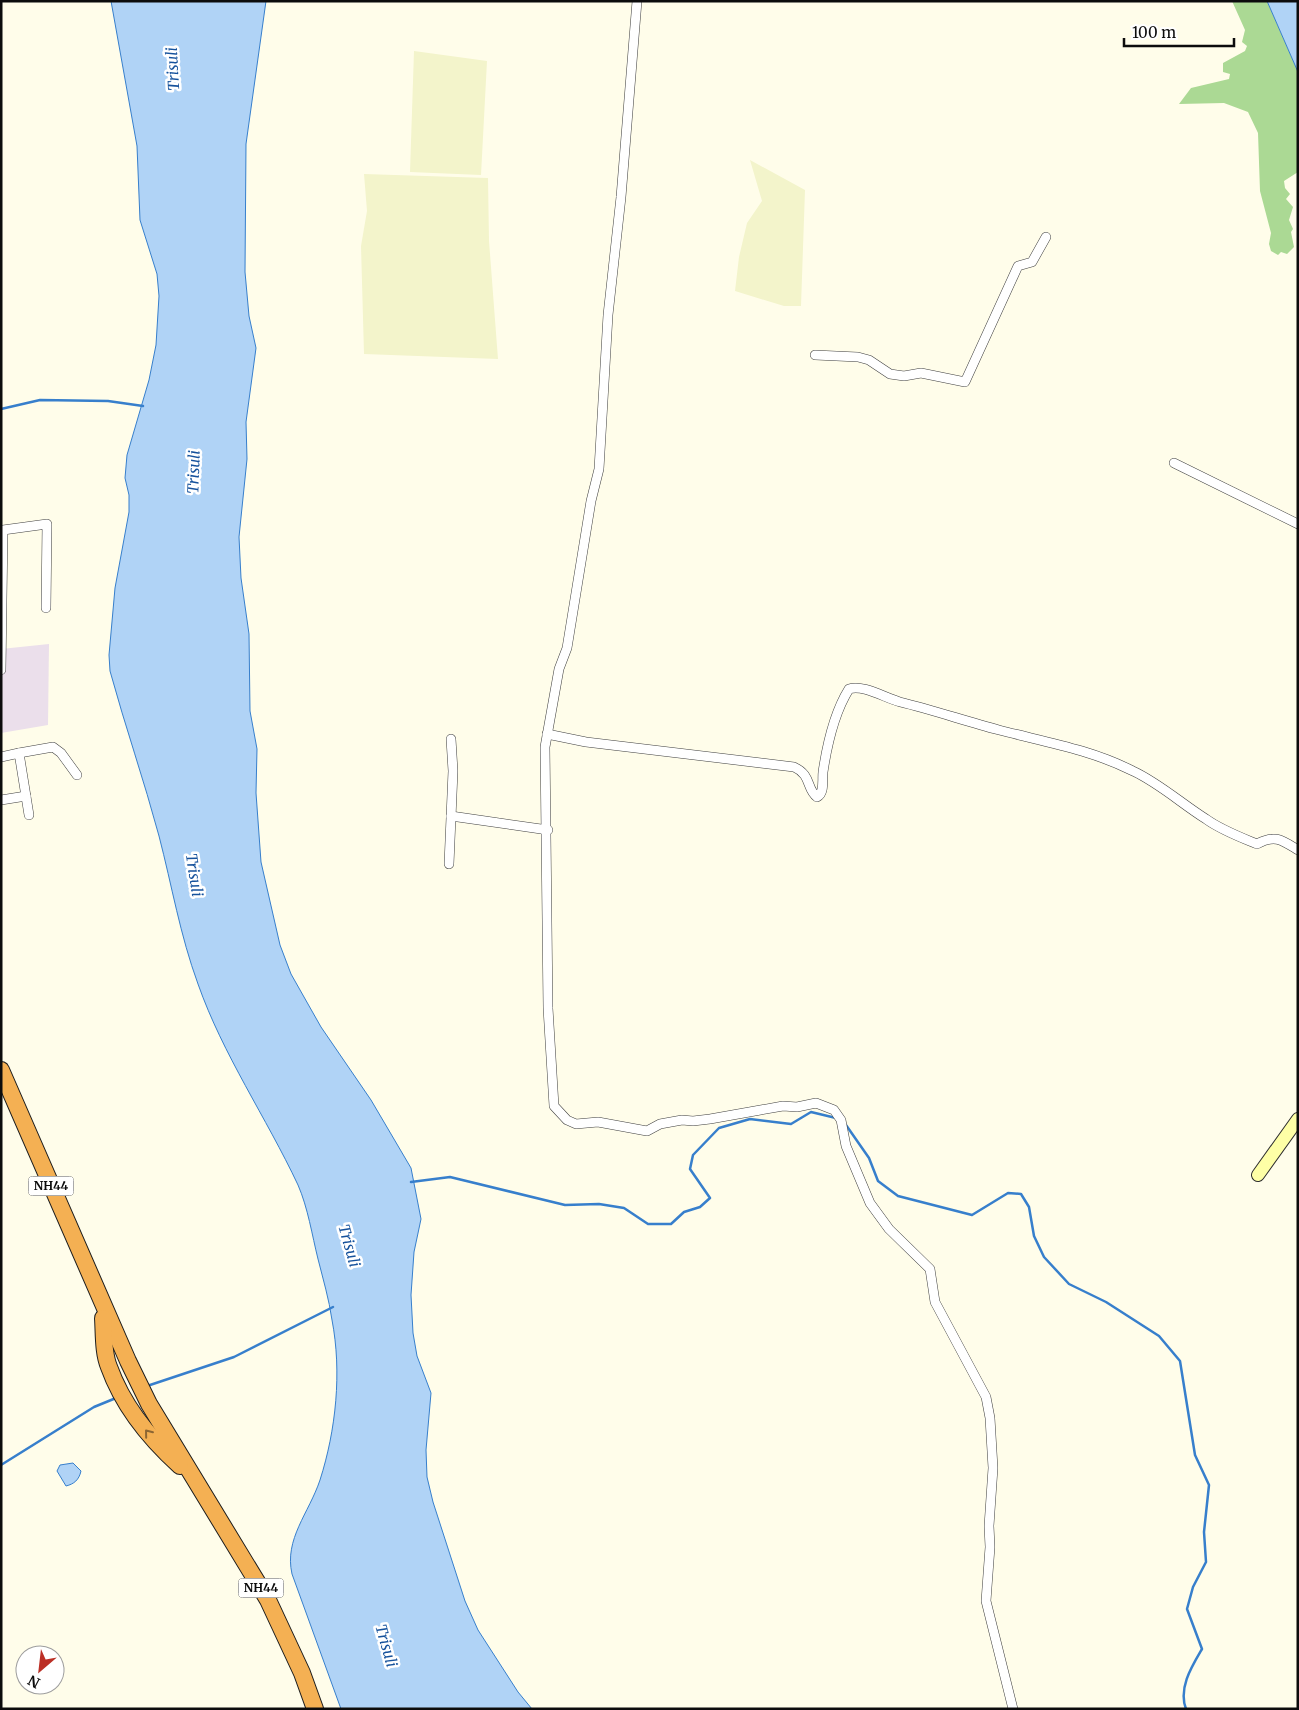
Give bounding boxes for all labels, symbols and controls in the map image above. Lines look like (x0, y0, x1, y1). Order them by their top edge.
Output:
scale bar (1124, 15, 1234, 47)
text: 100 m (1132, 23, 1176, 42)
water label: Trisuli (162, 47, 183, 91)
water label: Trisuli (183, 450, 204, 494)
water label: Trisuli (182, 852, 207, 898)
road number: NH44 (28, 1176, 74, 1196)
water label: Trisuli (334, 1222, 365, 1269)
one-way arrow (145, 1430, 153, 1439)
road number: NH44 (238, 1579, 284, 1598)
water label: Trisuli (371, 1622, 402, 1669)
north arrow (15, 1645, 65, 1695)
text: N (25, 1671, 43, 1692)

